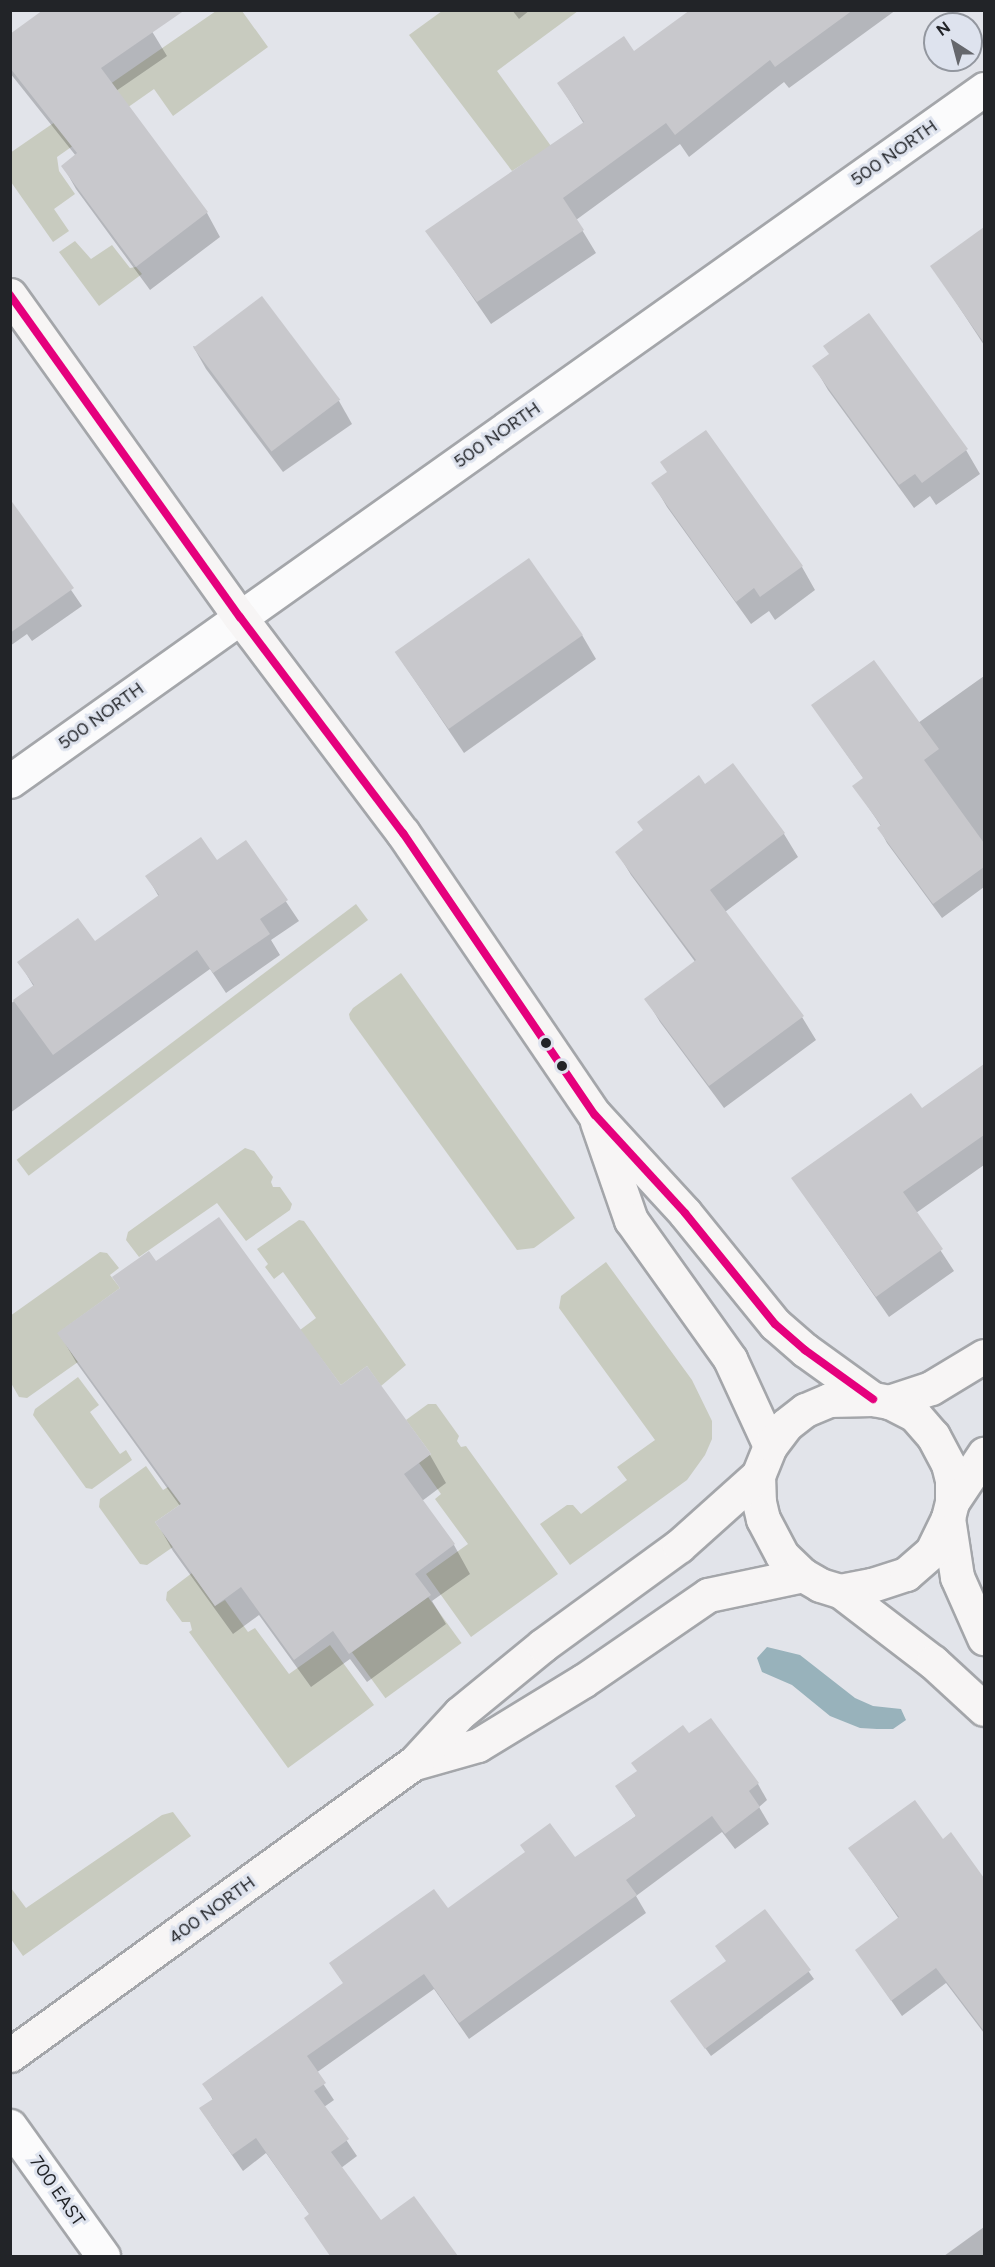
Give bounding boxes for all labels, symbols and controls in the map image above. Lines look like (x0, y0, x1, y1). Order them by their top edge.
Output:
north arrow (923, 12, 983, 72)
text: N (933, 17, 954, 40)
street label: 500 NORTH (847, 115, 941, 191)
street label: 500 NORTH (450, 397, 544, 473)
street label: 500 NORTH (54, 678, 148, 754)
unlabelled marker (540, 1037, 552, 1049)
unlabelled marker (556, 1060, 568, 1072)
street label: 400 NORTH (165, 1872, 259, 1948)
street label: 700 EAST (25, 2152, 89, 2230)

